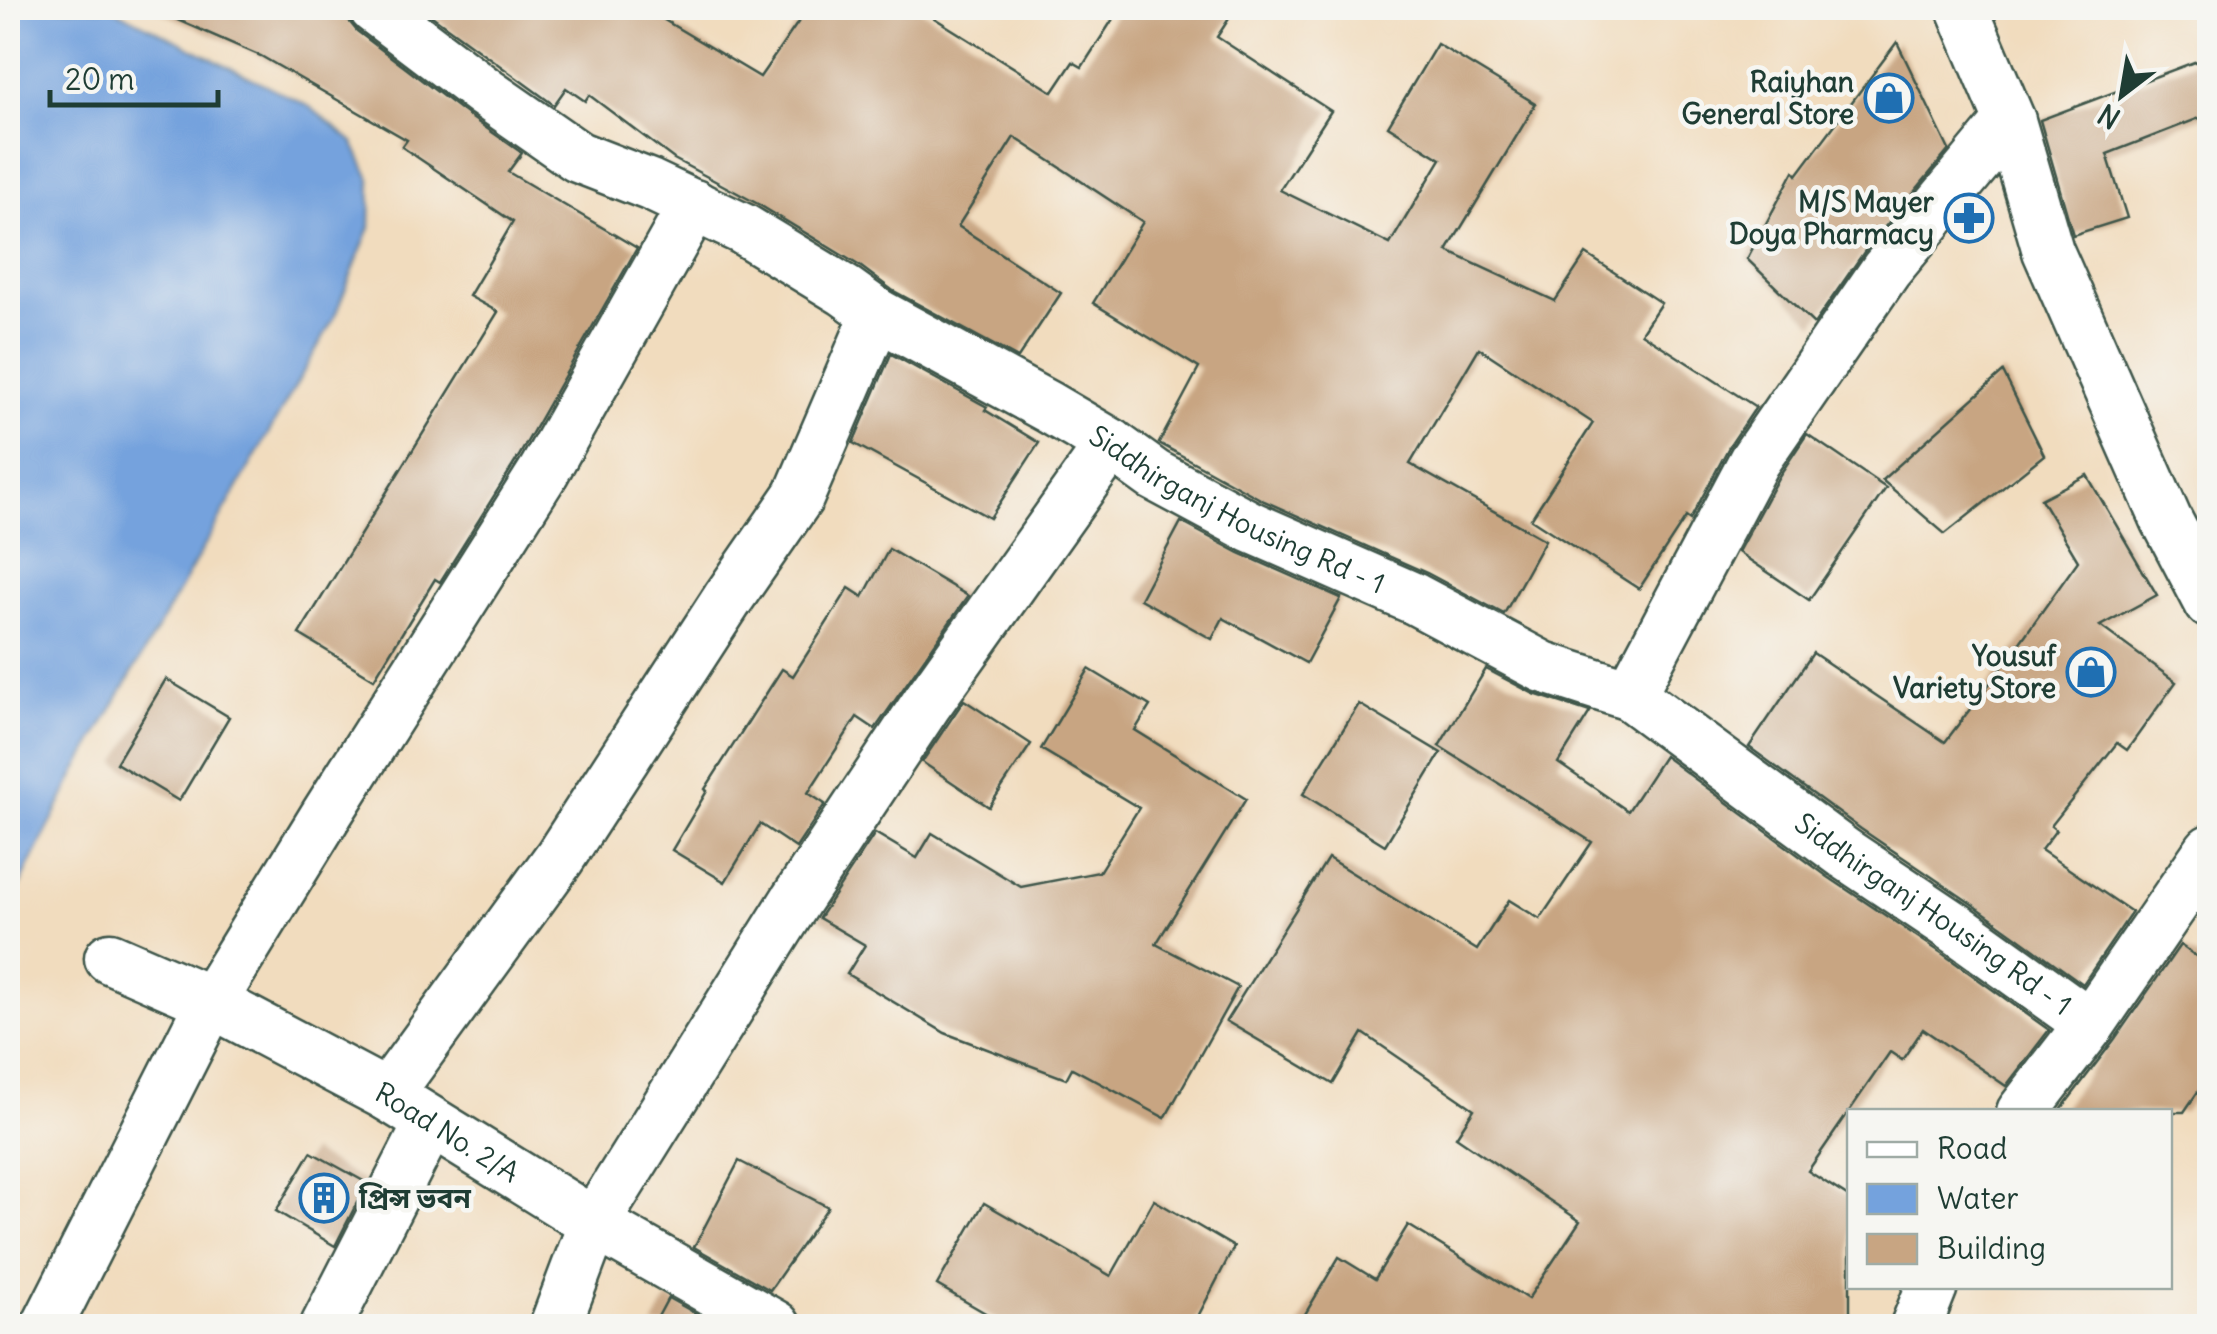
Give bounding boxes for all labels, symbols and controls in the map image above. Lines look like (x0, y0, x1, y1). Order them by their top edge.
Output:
scale bar (50, 45, 218, 107)
north arrow (2072, 45, 2172, 145)
text: 20 m (65, 60, 135, 98)
place label: Raiyhan General Store (1681, 64, 1854, 132)
shop icon: Raiyhan General Store (1863, 72, 1915, 124)
text: N (2092, 96, 2127, 137)
place label: M/S Mayer Doya Pharmacy (1729, 184, 1935, 252)
pharmacy icon: M/S Mayer Doya Pharmacy (1943, 192, 1995, 244)
street label: Siddhirganj Housing Rd - 1 (1083, 417, 1390, 602)
place label: Yousuf Variety Store (1893, 638, 2057, 706)
shop icon: Yousuf Variety Store (2065, 646, 2117, 698)
street label: Siddhirganj Housing Rd - 1 (1788, 805, 2079, 1023)
street label: Road No. 2/A (369, 1074, 526, 1190)
legend (1847, 1109, 2172, 1289)
text: Road (1937, 1129, 2007, 1167)
building icon: প্রিন্স ভবন (298, 1172, 350, 1224)
text: Water (1937, 1179, 2019, 1217)
place label: প্রিন্স ভবন (358, 1180, 471, 1216)
text: Building (1937, 1229, 2046, 1267)

